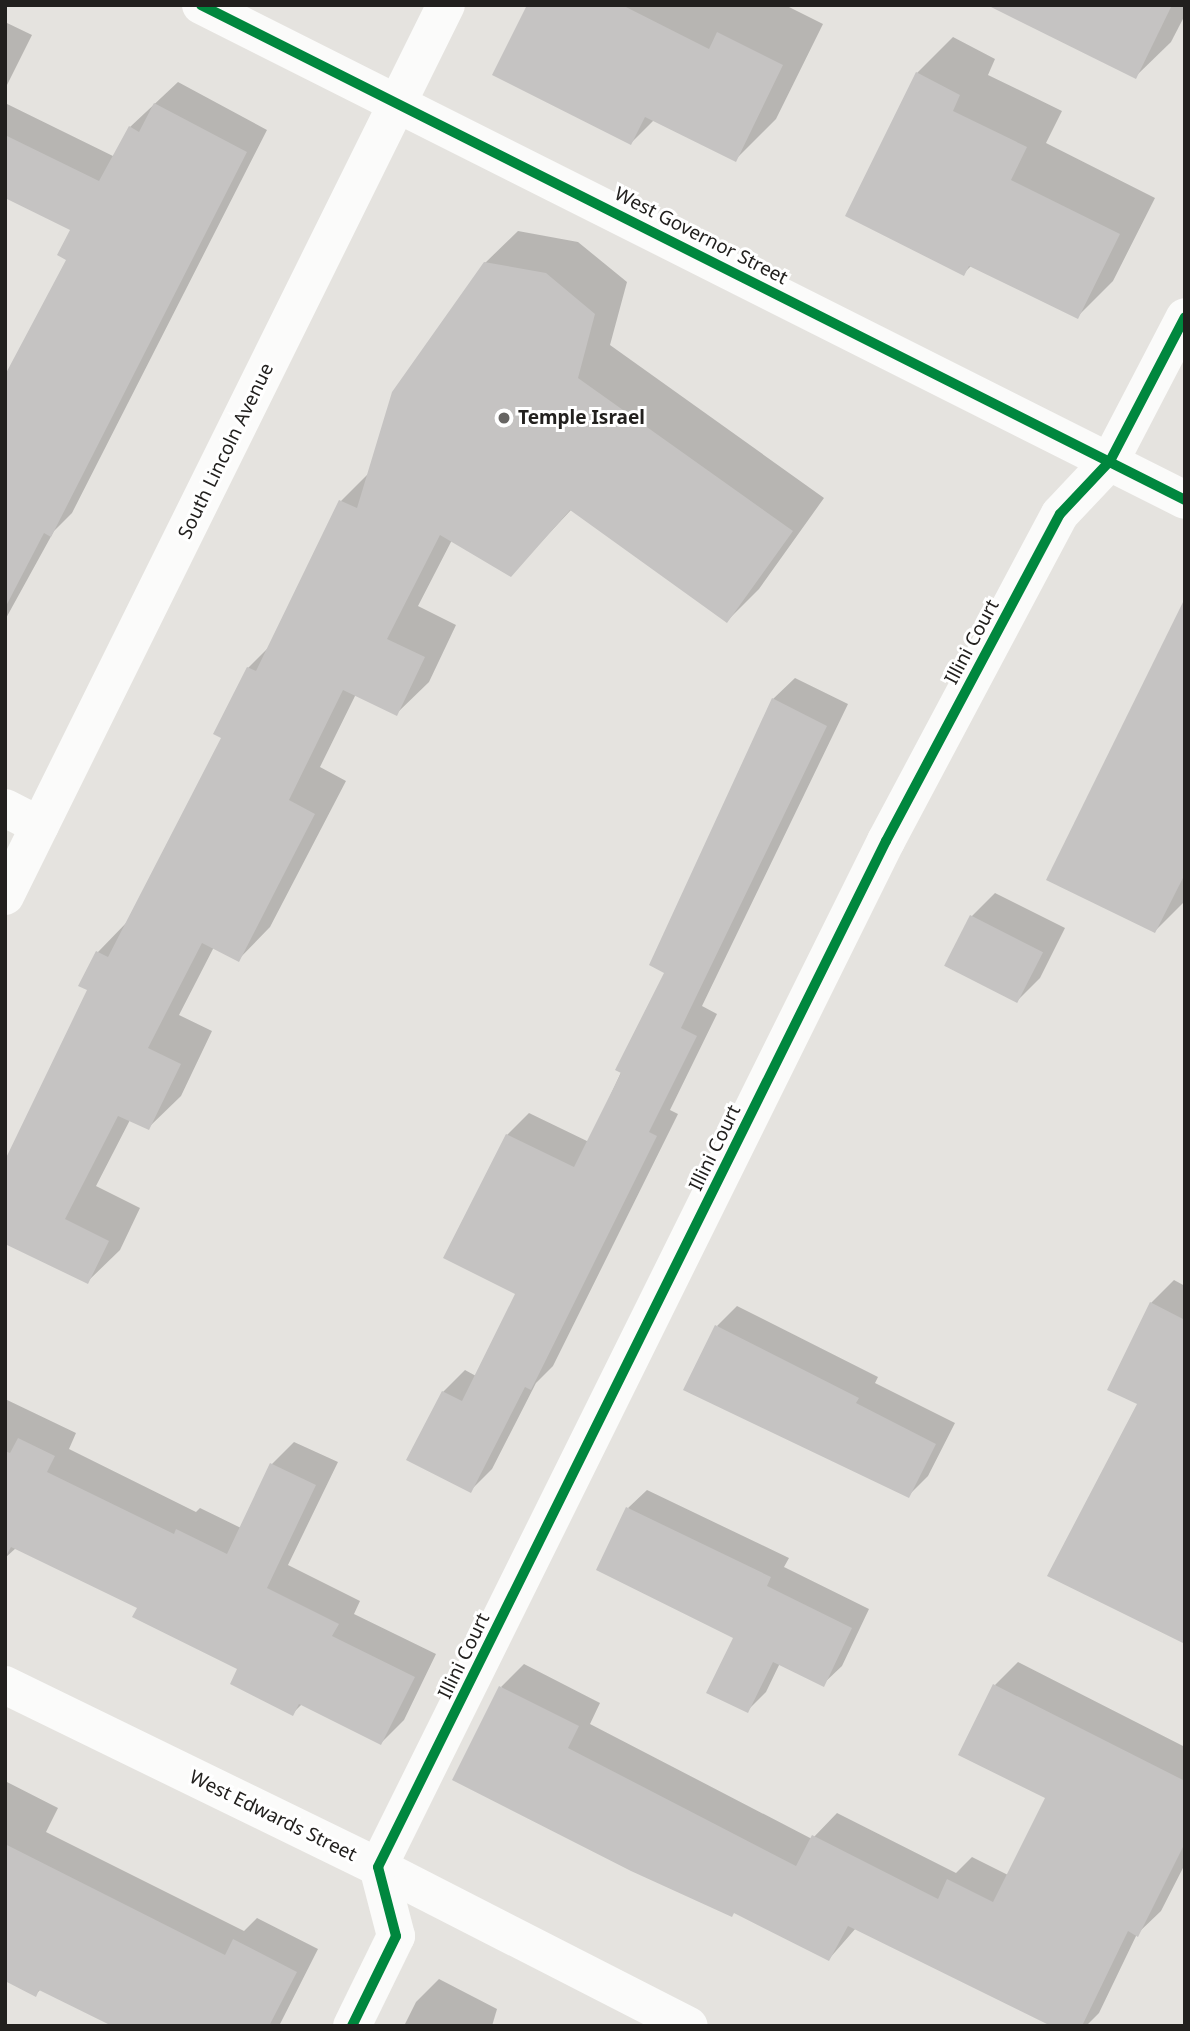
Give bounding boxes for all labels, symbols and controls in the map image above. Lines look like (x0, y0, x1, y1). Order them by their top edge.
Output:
street label: West Governor Street (611, 182, 791, 290)
street label: South Lincoln Avenue (174, 359, 278, 543)
place label: Temple Israel (518, 407, 645, 429)
marker: Temple Israel (496, 410, 512, 426)
street label: Illini Court (940, 596, 1004, 688)
street label: Illini Court (684, 1101, 746, 1195)
street label: Illini Court (433, 1609, 495, 1703)
street label: West Edwards Street (186, 1766, 360, 1866)

